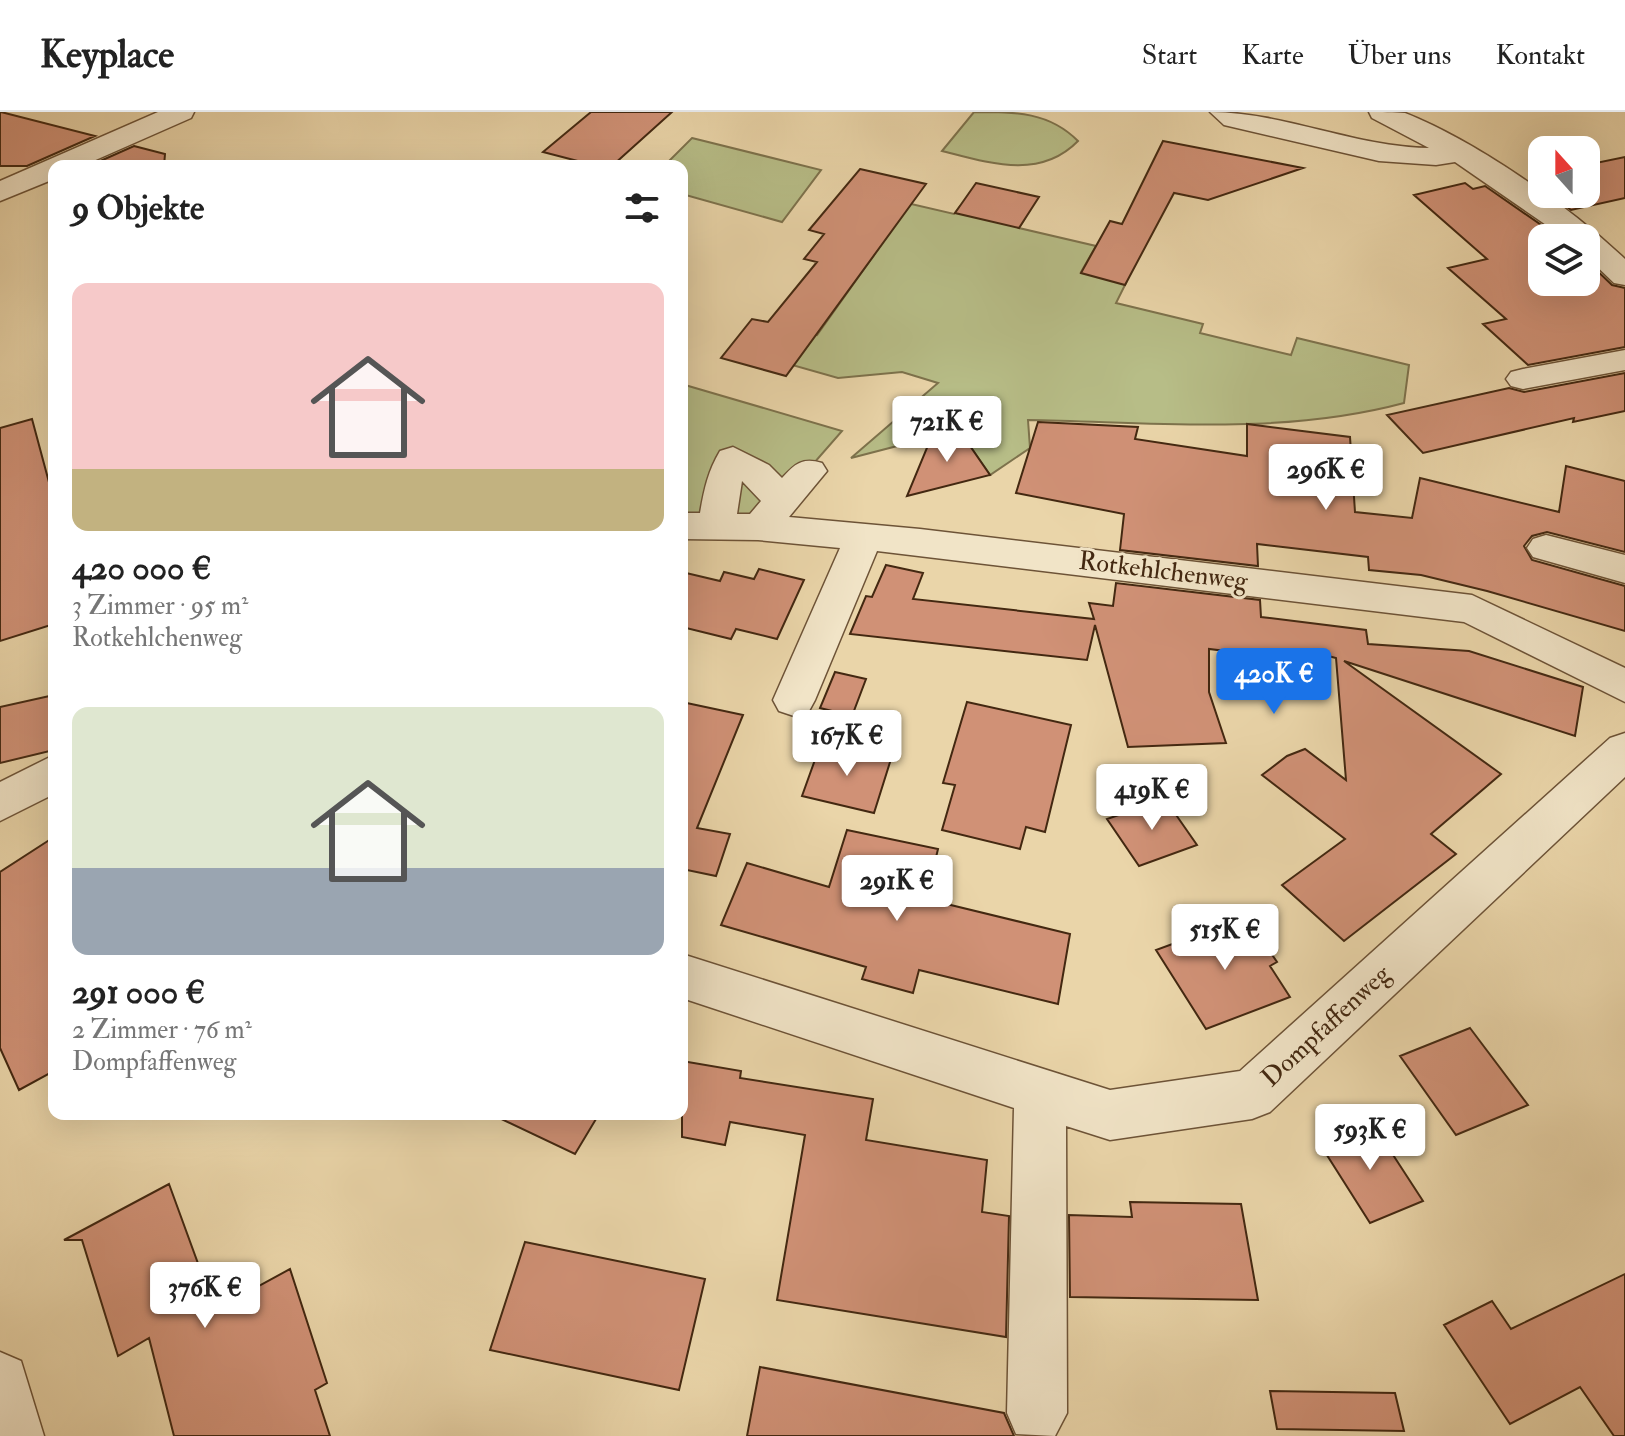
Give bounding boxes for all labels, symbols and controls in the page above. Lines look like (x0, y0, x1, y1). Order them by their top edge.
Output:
text: Keyplace (40, 31, 174, 79)
text: Start (1142, 38, 1197, 73)
text: Karte (1241, 38, 1304, 73)
text: Über uns (1348, 38, 1451, 73)
text: Kontakt (1495, 38, 1585, 73)
north arrow (1528, 136, 1600, 208)
map controls (1528, 136, 1600, 296)
icon: filters (620, 186, 664, 230)
text: 9 Objekte (72, 187, 204, 230)
button: layers (1528, 224, 1600, 296)
icon: home (296, 335, 440, 479)
pin: 721K € (882, 396, 1012, 464)
text: 721K € (910, 406, 984, 438)
pin: 296K € (1261, 444, 1391, 512)
text: 296K € (1287, 454, 1365, 486)
street label: Rotkehlchenweg (1077, 545, 1251, 597)
text: 420 000 € (72, 547, 212, 590)
text: 3 Zimmer · 95 m² (72, 590, 248, 622)
text: Rotkehlchenweg (72, 622, 242, 654)
pin: 420K € (1209, 648, 1339, 716)
text: 420K € (1234, 658, 1314, 690)
pin: 167K € (782, 710, 912, 778)
text: 167K € (810, 720, 884, 752)
icon: home (296, 759, 440, 903)
pin: 419K € (1087, 764, 1217, 832)
text: 419K € (1114, 774, 1190, 806)
pin: 291K € (832, 855, 962, 923)
text: 291K € (860, 865, 934, 897)
pin: 515K € (1160, 904, 1290, 972)
text: 515K € (1190, 914, 1260, 946)
street label: Dompfaffenweg (1255, 957, 1399, 1094)
text: 291 000 € (72, 971, 205, 1014)
text: 2 Zimmer · 76 m² (72, 1014, 252, 1046)
text: Dompfaffenweg (72, 1046, 236, 1078)
pin: 593K € (1305, 1104, 1435, 1172)
text: 593K € (1333, 1114, 1407, 1146)
pin: 376K € (140, 1262, 270, 1330)
text: 376K € (168, 1272, 242, 1304)

